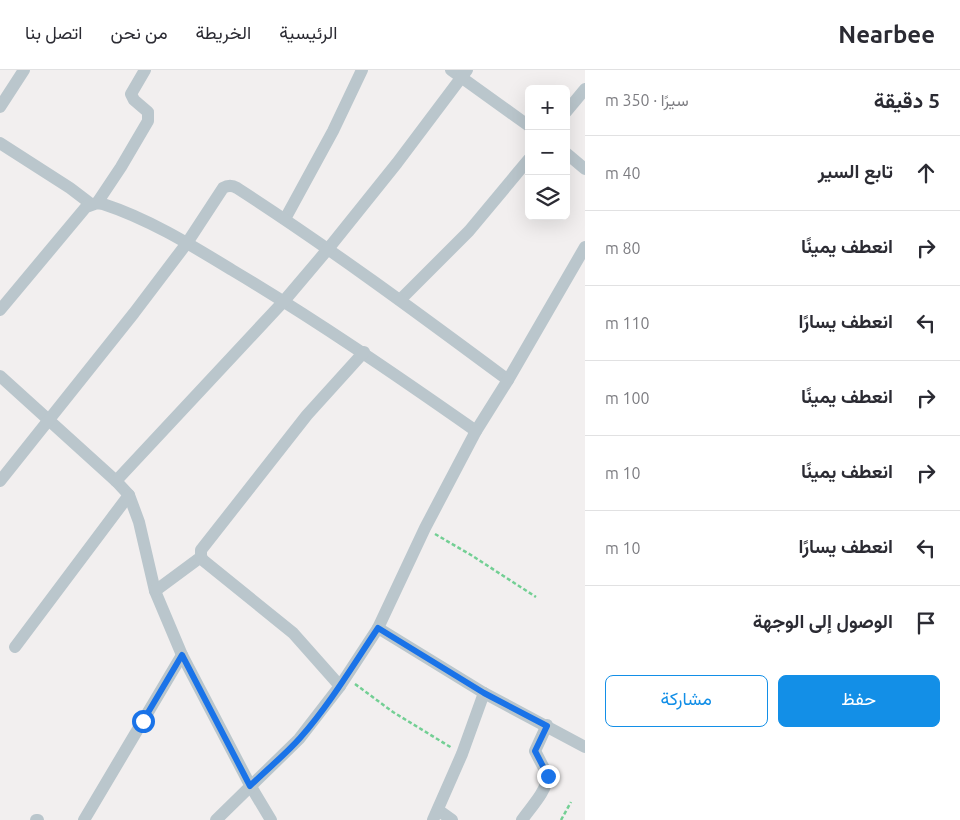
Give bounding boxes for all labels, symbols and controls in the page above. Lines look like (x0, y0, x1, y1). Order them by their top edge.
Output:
text: Nearbee (838, 21, 935, 48)
text: اتصل بنا (25, 22, 82, 42)
text: من نحن (110, 22, 168, 42)
text: الخريطة (196, 22, 251, 42)
text: الرئيسية (279, 22, 337, 42)
map controls (525, 85, 570, 220)
button: + (525, 85, 570, 130)
text: 5 دقيقة (874, 88, 940, 112)
text: سيرًا · 350 m (605, 91, 689, 109)
button: − (525, 130, 570, 175)
icon: ahead (912, 159, 940, 187)
text: تابع السير (818, 160, 893, 182)
text: 40 m (605, 164, 641, 182)
button: layers (525, 175, 570, 220)
icon: right (912, 234, 940, 262)
text: انعطف يمينًا (801, 235, 893, 257)
text: 80 m (605, 239, 641, 257)
icon: left (912, 309, 940, 337)
text: انعطف يسارًا (799, 310, 893, 332)
text: 110 m (605, 314, 650, 332)
icon: right (912, 384, 940, 412)
text: انعطف يمينًا (801, 385, 893, 407)
text: 100 m (605, 389, 650, 407)
icon: right (912, 459, 940, 487)
text: انعطف يمينًا (801, 460, 893, 482)
text: 10 m (605, 464, 641, 482)
icon: left (912, 534, 940, 562)
text: انعطف يسارًا (799, 535, 893, 557)
text: 10 m (605, 539, 641, 557)
icon: arrive (912, 609, 940, 637)
text: الوصول إلى الوجهة (753, 610, 893, 632)
button: مشاركة (605, 675, 768, 727)
button: حفظ (778, 675, 940, 727)
route start (132, 710, 155, 733)
route end (537, 765, 560, 788)

